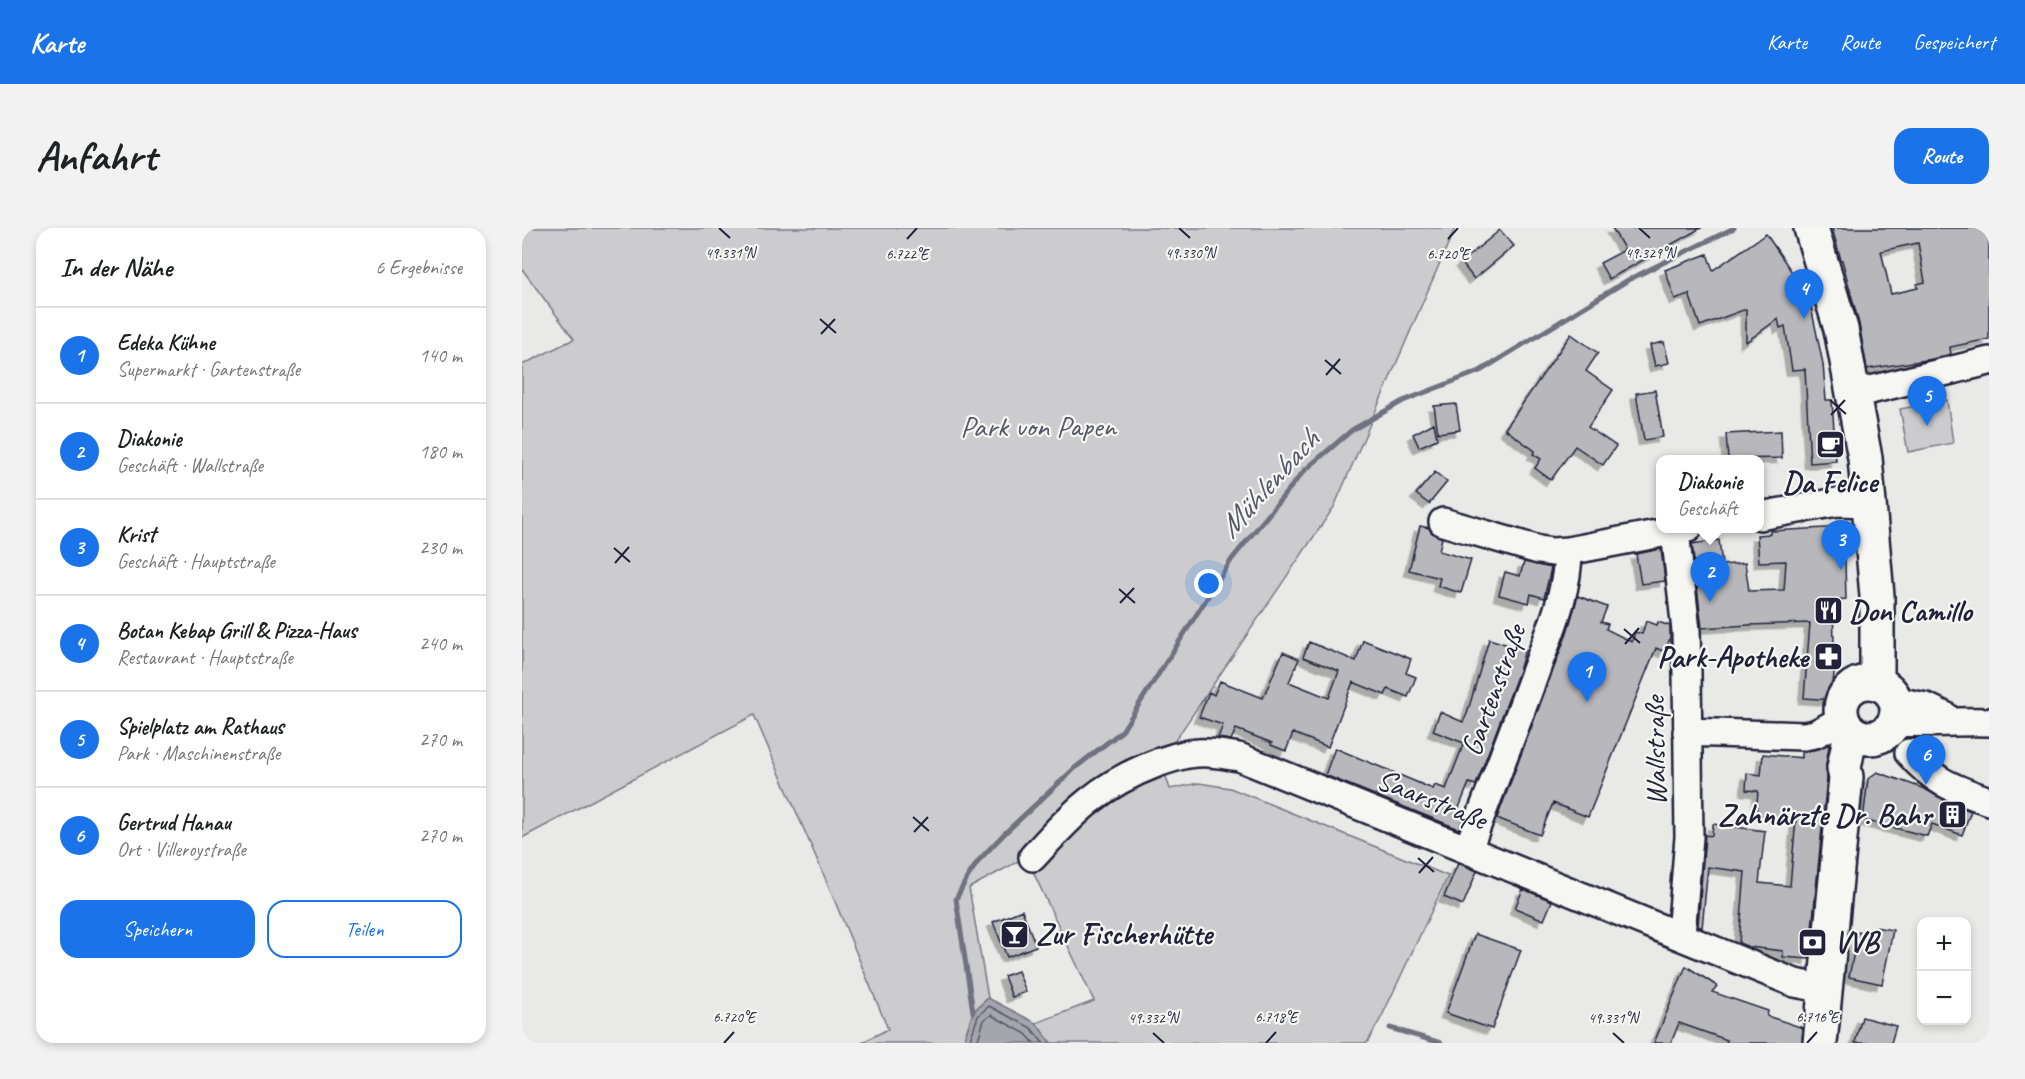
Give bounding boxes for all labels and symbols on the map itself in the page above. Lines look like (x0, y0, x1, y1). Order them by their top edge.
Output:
text: 49.331°N (705, 244, 758, 263)
text: 49.330°N (1165, 244, 1218, 263)
text: 49.329°N (1625, 244, 1678, 263)
text: 6.722°E (886, 245, 930, 264)
text: 6.720°E (1427, 245, 1471, 264)
pin: 4 (1784, 270, 1824, 319)
pin: 5 (1908, 376, 1946, 426)
park label: Park von Papen (960, 407, 1117, 445)
water label: Mühlenbach (1209, 419, 1330, 546)
cafe icon: Da Felice (1814, 429, 1846, 461)
place label: Da Felice (1783, 463, 1880, 501)
pin: 3 (1822, 520, 1860, 570)
pin: 2 (1690, 552, 1730, 602)
your location (1194, 569, 1223, 598)
place label: Don Camillo (1849, 592, 1974, 630)
restaurant icon: Don Camillo (1812, 595, 1844, 627)
street label: Gartenstraße (1452, 617, 1535, 761)
place label: Park-Apotheke (1657, 638, 1810, 676)
pharmacy icon: Park-Apotheke (1813, 641, 1845, 673)
pin: 1 (1568, 652, 1606, 702)
street label: Wallstraße (1635, 694, 1675, 806)
pin: 6 (1906, 736, 1946, 785)
street label: Saarstraße (1371, 760, 1495, 839)
place label: Zahnärzte Dr. Bahr (1718, 796, 1934, 834)
building icon: Zahnärzte Dr. Bahr (1936, 799, 1968, 831)
place label: Zur Fischerhütte (1036, 915, 1215, 953)
bar icon: Zur Fischerhütte (999, 918, 1031, 950)
place label: VVB (1834, 923, 1882, 961)
bank icon: VVB (1797, 926, 1829, 958)
text: 6.720°E (713, 1008, 757, 1027)
text: 6.718°E (1255, 1008, 1299, 1027)
text: 6.716°E (1796, 1008, 1840, 1027)
text: 49.332°N (1128, 1009, 1181, 1028)
text: 49.331°N (1588, 1009, 1641, 1028)

